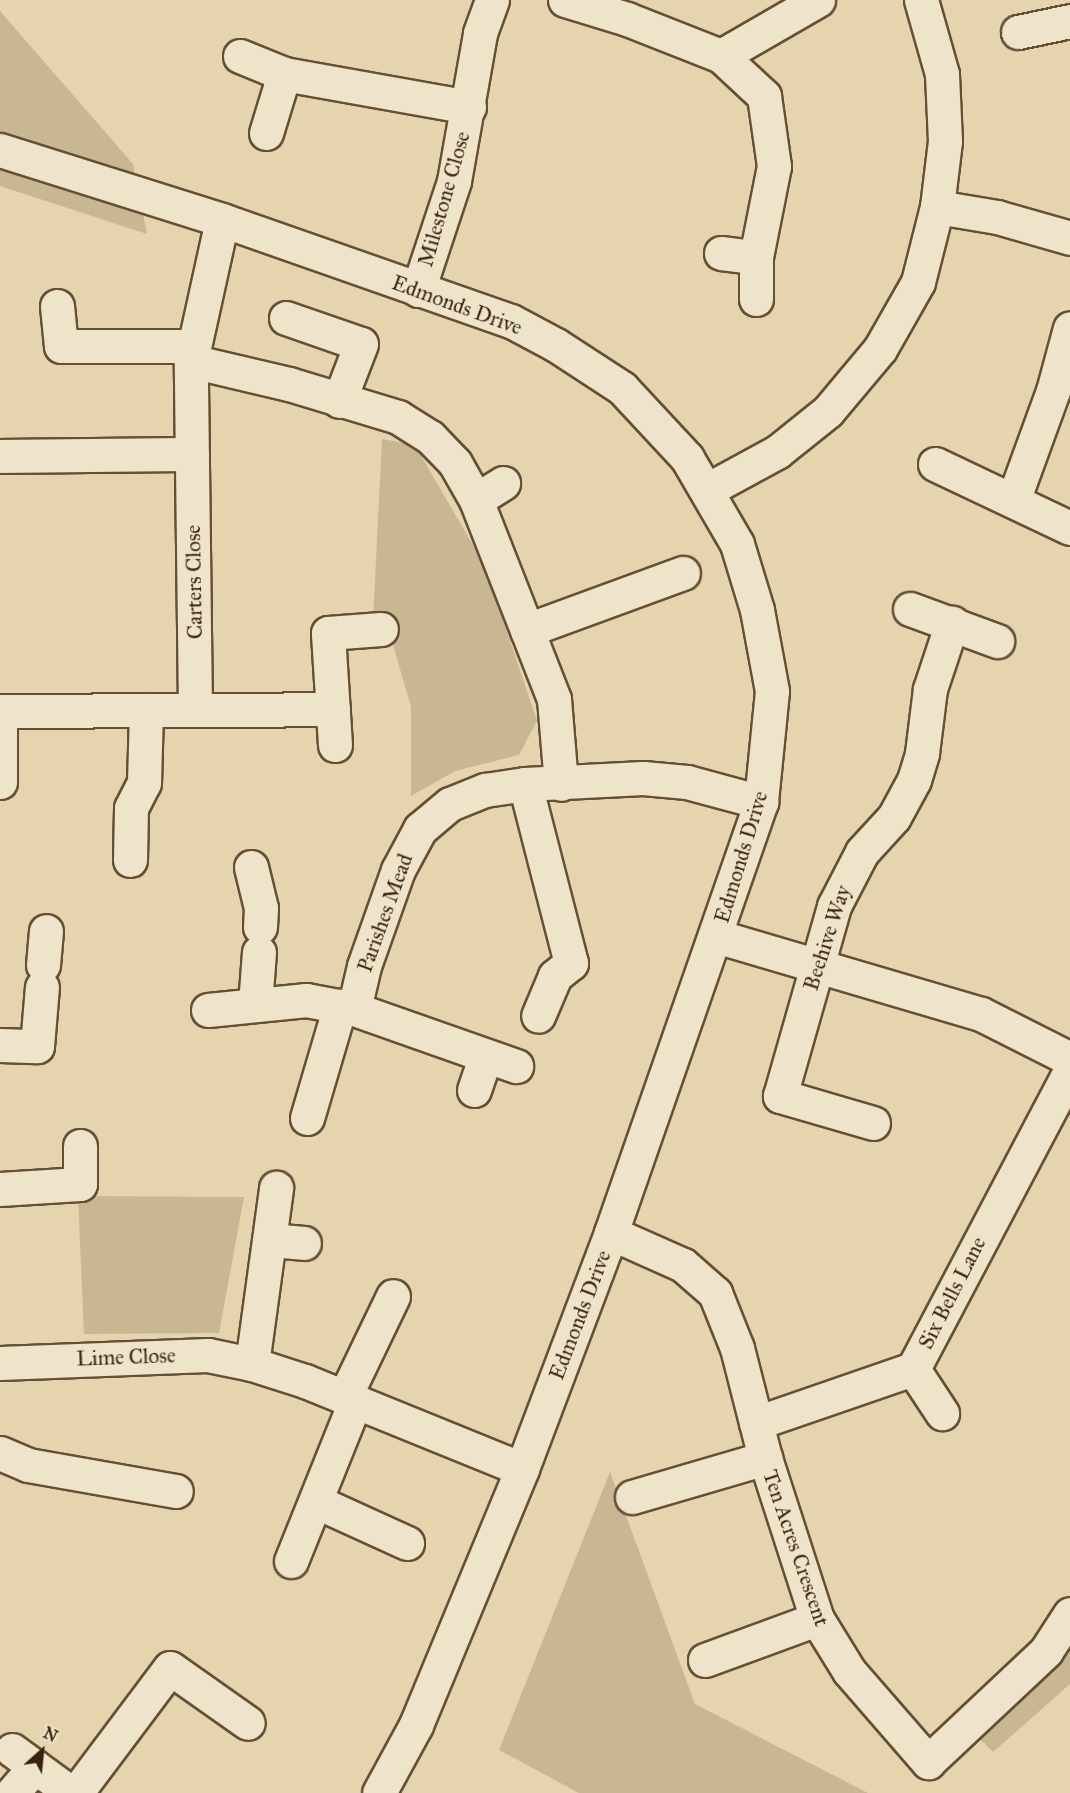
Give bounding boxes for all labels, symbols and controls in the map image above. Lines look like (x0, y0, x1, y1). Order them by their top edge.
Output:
street label: Milestone Close (413, 129, 475, 269)
street label: Edmonds Drive (389, 270, 525, 340)
street label: Carters Close (180, 525, 208, 639)
street label: Edmonds Drive (709, 788, 773, 926)
street label: Parishes Mead (352, 850, 418, 976)
street label: Beehive Way (798, 882, 856, 994)
street label: Six Bells Lane (913, 1233, 991, 1353)
street label: Edmonds Drive (544, 1247, 616, 1383)
street label: Lime Close (76, 1343, 176, 1371)
street label: Ten Acres Crescent (757, 1467, 835, 1629)
north arrow (12, 1721, 72, 1781)
text: N (40, 1723, 61, 1746)

